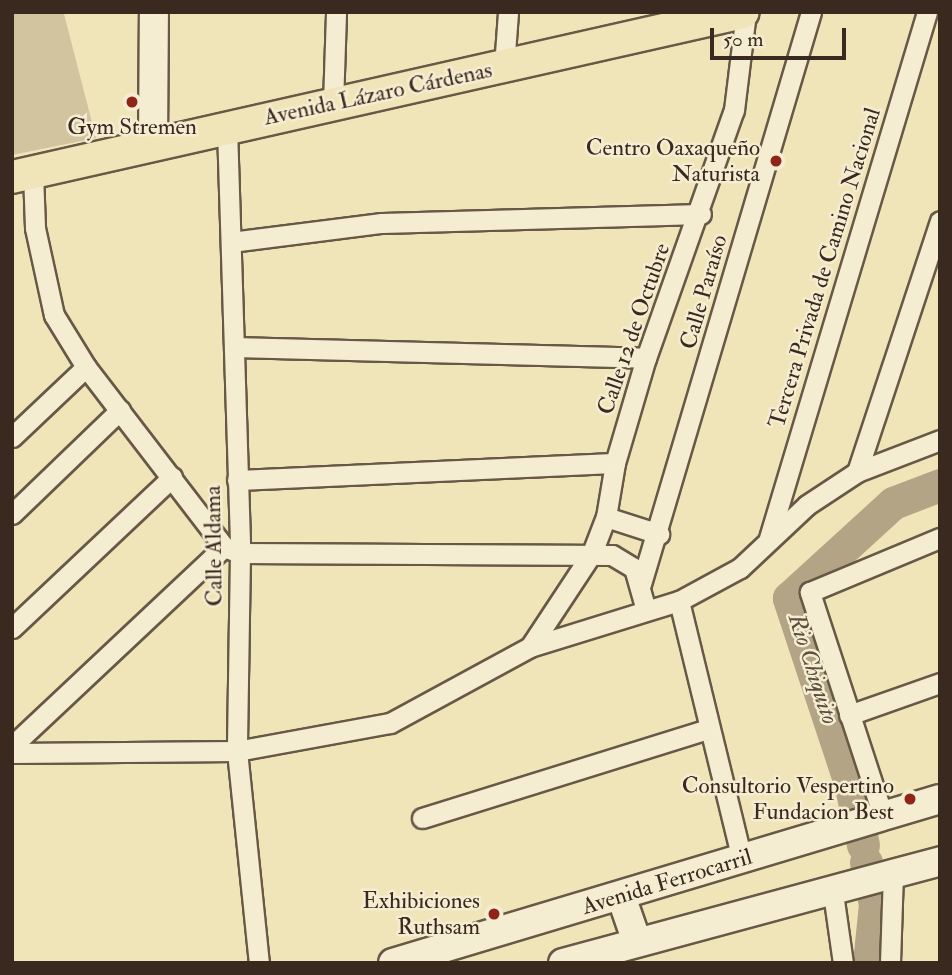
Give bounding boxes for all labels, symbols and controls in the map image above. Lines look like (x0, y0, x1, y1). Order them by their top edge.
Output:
scale bar (714, 14, 850, 58)
text: 50 m (723, 26, 764, 53)
street label: Avenida Lázaro Cárdenas (261, 56, 495, 132)
marker: Gym Stremen (124, 94, 140, 110)
street label: Tercera Privada de Camino Nacional (763, 105, 887, 431)
place label: Gym Stremen (67, 113, 197, 141)
place label: Centro Oaxaqueño Naturista (586, 134, 760, 188)
marker: Centro Oaxaqueño Naturista (766, 151, 786, 171)
street label: Calle Paraíso (674, 232, 734, 352)
street label: Calle 12 de Octubre (592, 240, 676, 418)
street label: Calle Aldama (199, 485, 229, 607)
water label: Rio Chiquito (782, 610, 844, 728)
place label: Consultorio Vespertino Fundacion Best (682, 772, 894, 826)
marker: Consultorio Vespertino Fundacion Best (900, 789, 920, 809)
street label: Avenida Ferrocarril (579, 843, 755, 921)
place label: Exhibiciones Ruthsam (362, 887, 480, 941)
marker: Exhibiciones Ruthsam (486, 906, 502, 922)

